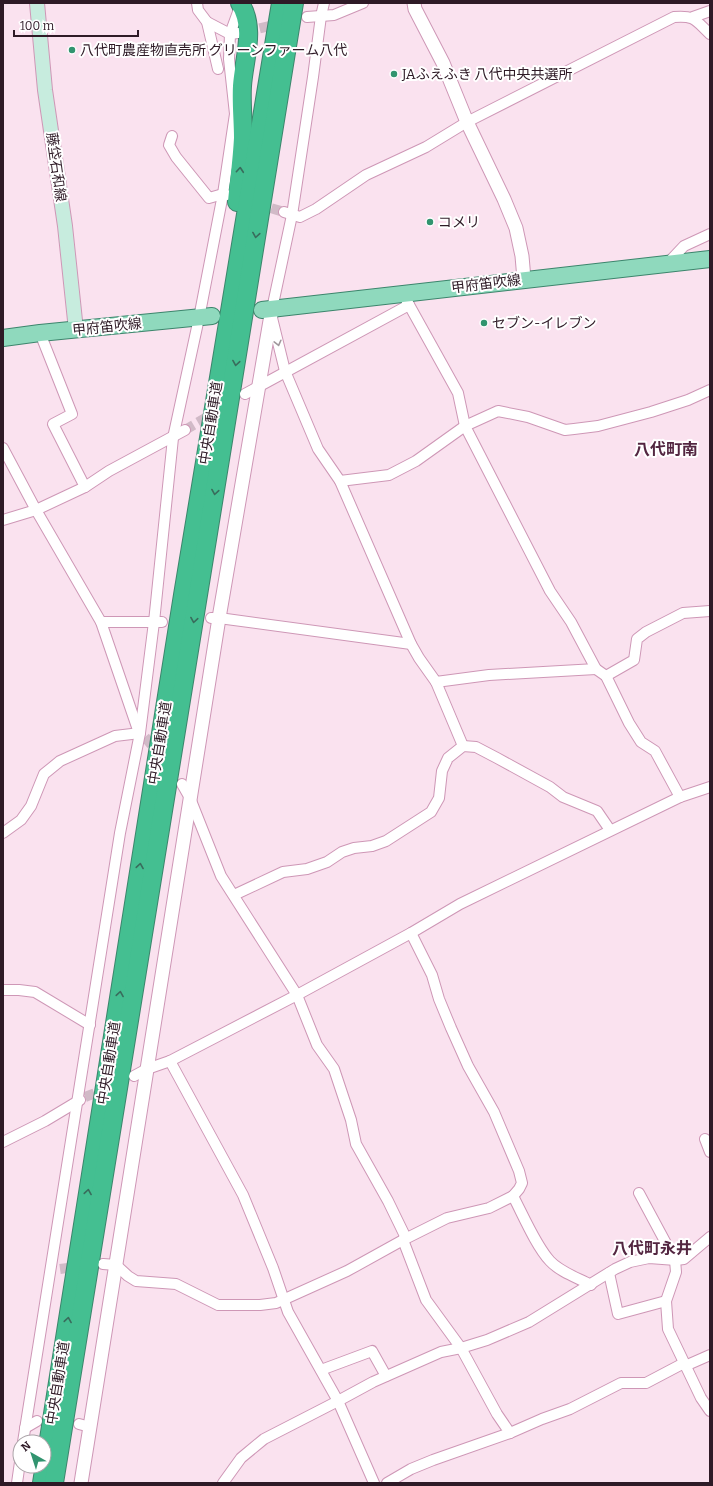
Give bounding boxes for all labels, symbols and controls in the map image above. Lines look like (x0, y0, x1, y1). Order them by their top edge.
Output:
scale bar (14, 12, 138, 38)
text: 100 m (20, 19, 55, 33)
place label: 八代町農産物直売所 グリーンファーム八代 (80, 42, 347, 59)
marker: 八代町農産物直売所 グリーンファーム八代 (67, 45, 77, 55)
place label: JAふえふき 八代中央共選所 (401, 66, 573, 83)
marker: JAふえふき 八代中央共選所 (389, 69, 399, 79)
street label: 藤垈石和線 (43, 131, 69, 203)
one-way arrow (235, 167, 244, 173)
place label: コメリ (438, 214, 480, 231)
marker: コメリ (425, 217, 435, 227)
one-way arrow (253, 232, 261, 238)
street label: 甲府笛吹線 (450, 271, 522, 297)
street label: 甲府笛吹線 (71, 315, 143, 339)
place label: セブン-イレブン (492, 315, 596, 332)
marker: セブン-イレブン (479, 318, 489, 328)
one-way arrow (273, 339, 282, 346)
one-way arrow (232, 360, 241, 366)
street label: 中央自動車道 (196, 380, 226, 466)
district label: 八代町南 (634, 440, 698, 459)
one-way arrow (211, 489, 220, 495)
one-way arrow (190, 617, 199, 623)
street label: 中央自動車道 (145, 700, 175, 786)
one-way arrow (135, 863, 144, 869)
one-way arrow (115, 991, 124, 997)
street label: 中央自動車道 (94, 1020, 124, 1106)
one-way arrow (83, 1189, 92, 1195)
district label: 八代町永井 (612, 1239, 692, 1258)
one-way arrow (63, 1317, 72, 1323)
street label: 中央自動車道 (43, 1340, 73, 1426)
north arrow (12, 1434, 52, 1474)
text: N (19, 1439, 34, 1454)

